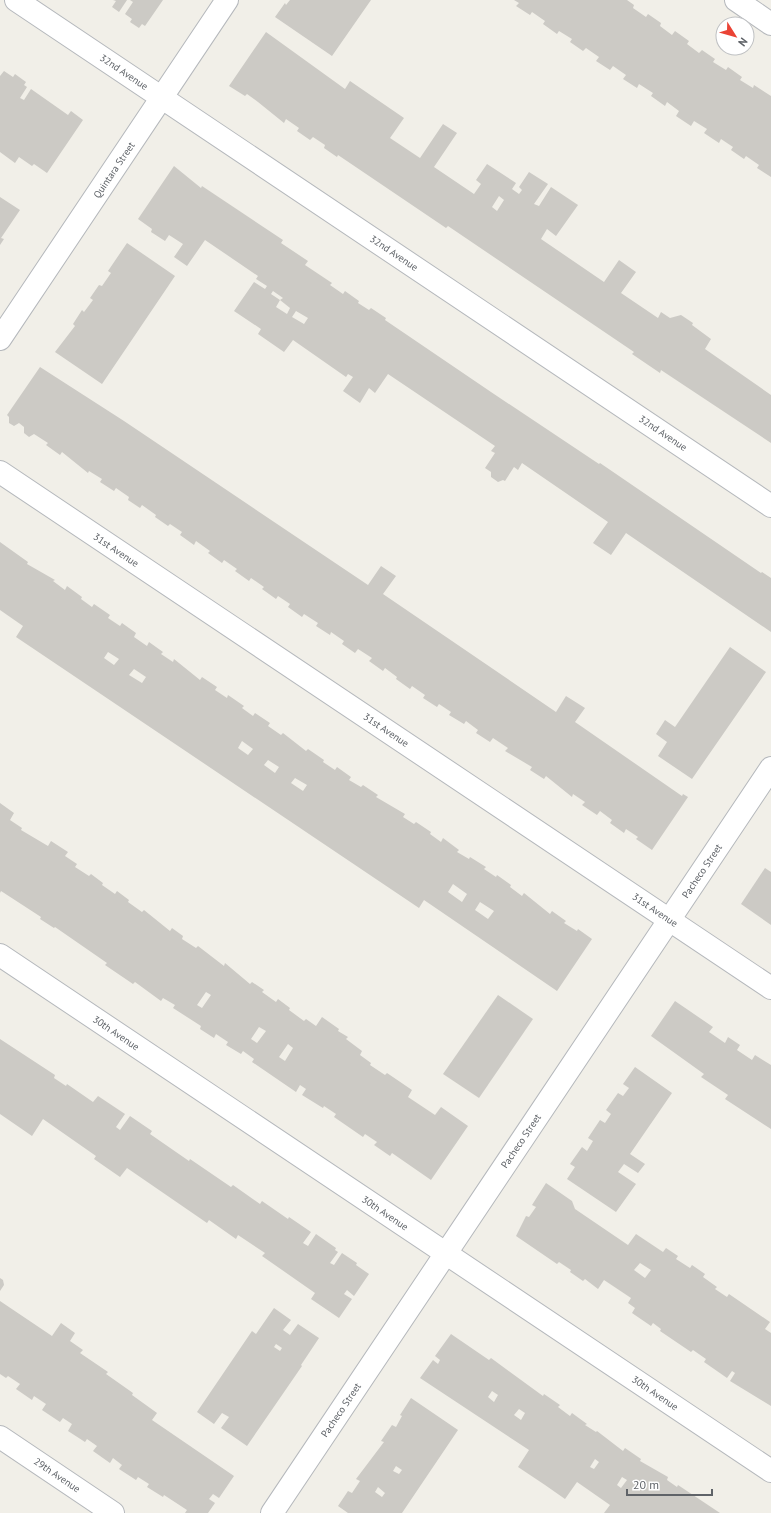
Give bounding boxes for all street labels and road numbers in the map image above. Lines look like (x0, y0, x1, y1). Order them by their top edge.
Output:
street label: 32nd Avenue (97, 51, 151, 93)
street label: Quintara Street (90, 139, 138, 201)
street label: 32nd Avenue (367, 232, 421, 274)
street label: 32nd Avenue (636, 412, 690, 454)
street label: 31st Avenue (91, 530, 141, 570)
street label: 31st Avenue (361, 710, 411, 750)
street label: Pacheco Street (679, 841, 725, 901)
street label: 31st Avenue (630, 890, 680, 930)
street label: 30th Avenue (90, 1013, 142, 1053)
street label: Pacheco Street (498, 1111, 544, 1171)
street label: 30th Avenue (359, 1193, 411, 1233)
street label: 30th Avenue (629, 1373, 681, 1413)
street label: Pacheco Street (318, 1380, 364, 1440)
street label: 29th Avenue (31, 1455, 83, 1495)

